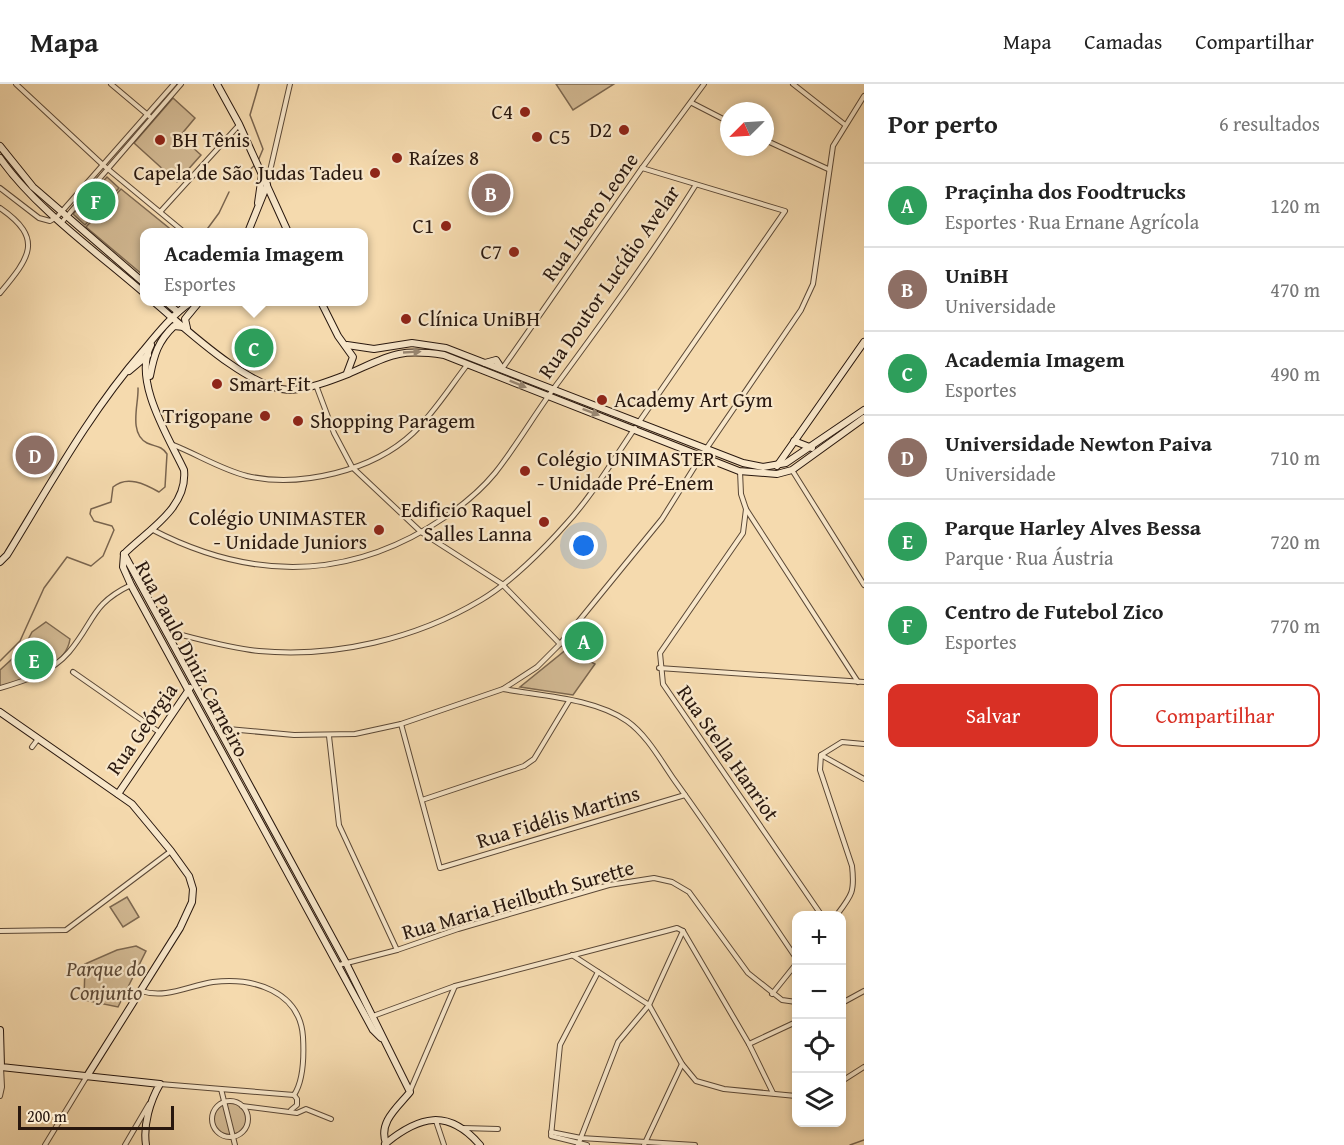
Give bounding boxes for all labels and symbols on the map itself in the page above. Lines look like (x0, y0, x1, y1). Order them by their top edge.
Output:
place label: C4 (491, 96, 513, 127)
north arrow (720, 102, 774, 156)
marker: C4 (518, 105, 532, 119)
place label: D2 (589, 114, 612, 145)
place label: C5 (549, 121, 571, 152)
marker: D2 (617, 123, 631, 137)
place label: BH Tênis (172, 124, 250, 155)
marker: C5 (530, 130, 544, 144)
marker: BH Tênis (153, 133, 167, 147)
place label: Raízes 8 (409, 142, 479, 173)
street label: Rua Líbero Leone (534, 146, 646, 287)
marker: Raízes 8 (390, 151, 404, 165)
place label: Capela de São Judas Tadeu (133, 157, 364, 188)
marker: Capela de São Judas Tadeu (368, 166, 382, 180)
pin: B (472, 170, 510, 216)
pin: F (76, 178, 116, 224)
street label: Rua Doutor Lucídio Avelar (530, 179, 687, 385)
place label: C1 (412, 210, 434, 241)
marker: C1 (439, 219, 453, 233)
place label: C7 (480, 236, 502, 267)
marker: C7 (507, 245, 521, 259)
place label: Clínica UniBH (418, 303, 540, 334)
marker: Clínica UniBH (399, 312, 413, 326)
pin: C (234, 326, 274, 370)
one-way arrow (403, 348, 422, 357)
place label: Smart Fit (229, 368, 311, 399)
marker: Smart Fit (210, 377, 224, 391)
one-way arrow (509, 380, 527, 389)
place label: Academy Art Gym (614, 384, 773, 415)
marker: Academy Art Gym (595, 393, 609, 407)
place label: Trigopane (163, 400, 253, 431)
place label: Shopping Paragem (310, 405, 475, 436)
one-way arrow (582, 408, 600, 418)
marker: Trigopane (258, 409, 272, 423)
marker: Shopping Paragem (291, 414, 305, 428)
pin: D (15, 432, 54, 478)
place label: Colégio UNIMASTER - Unidade Pré-Enem (537, 443, 716, 498)
marker: Colégio UNIMASTER - Unidade Pré-Enem (518, 464, 532, 478)
place label: Edificio Raquel Salles Lanna (401, 494, 532, 549)
place label: Colégio UNIMASTER - Unidade Juniors (189, 502, 368, 557)
marker: Edificio Raquel Salles Lanna (537, 515, 551, 529)
marker: Colégio UNIMASTER - Unidade Juniors (372, 523, 386, 537)
your location (569, 531, 598, 560)
street label: Rua Paulo Diniz Carneiro (127, 555, 257, 763)
pin: A (564, 618, 604, 664)
pin: E (15, 638, 54, 682)
street label: Rua Geórgia (99, 676, 185, 781)
street label: Rua Stella Hanriot (670, 678, 787, 828)
street label: Rua Fidélis Martins (472, 777, 643, 856)
street label: Rua Maria Heilbuth Surette (398, 851, 638, 948)
park label: Parque do Conjunto (65, 953, 146, 1008)
scale bar (18, 1103, 174, 1130)

